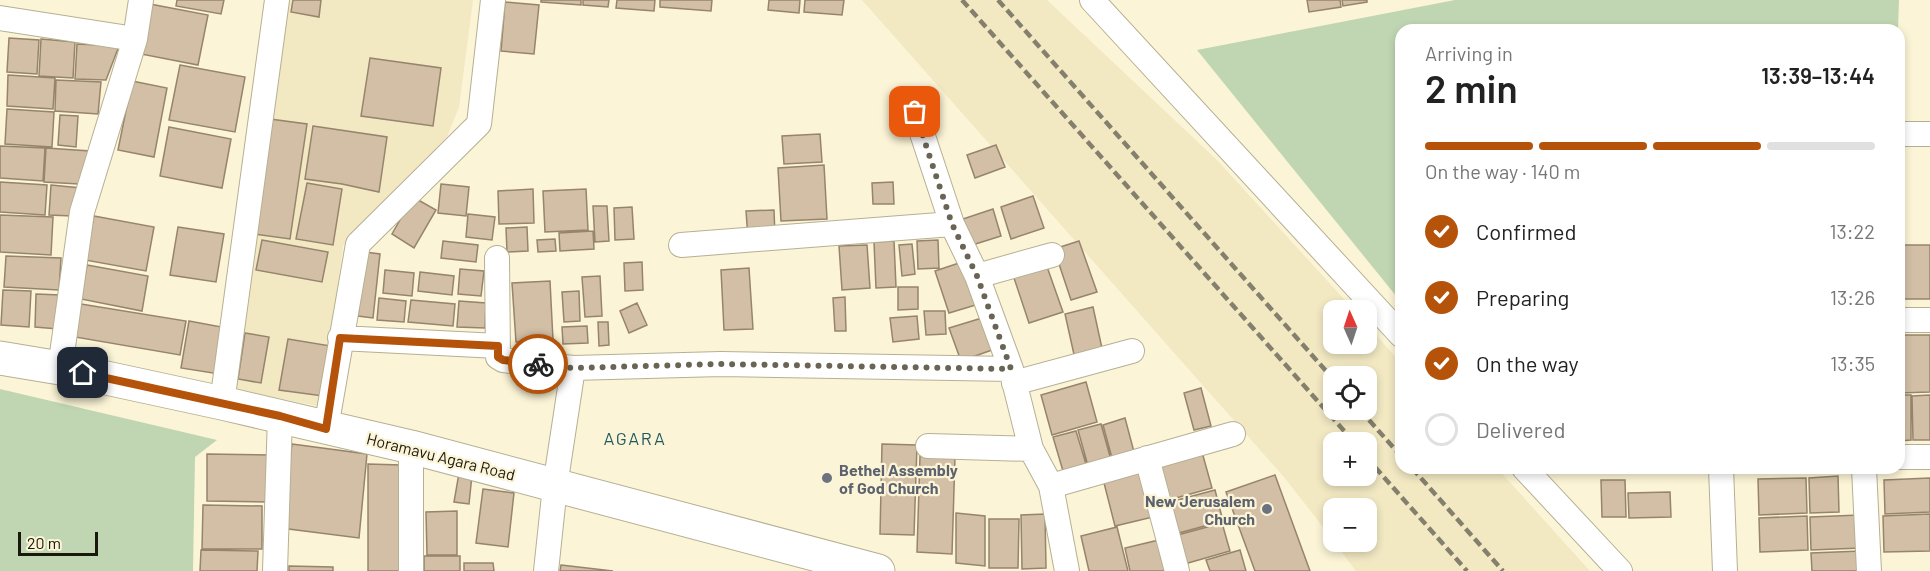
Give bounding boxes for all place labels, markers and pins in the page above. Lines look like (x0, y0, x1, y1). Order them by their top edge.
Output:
pin (889, 86, 940, 137)
pin (57, 347, 108, 398)
place label: Bethel Assembly of God Church (839, 460, 958, 497)
marker: Bethel Assembly of God Church (820, 471, 834, 485)
place label: New Jerusalem Church (1145, 491, 1255, 528)
marker: New Jerusalem Church (1260, 502, 1274, 516)

